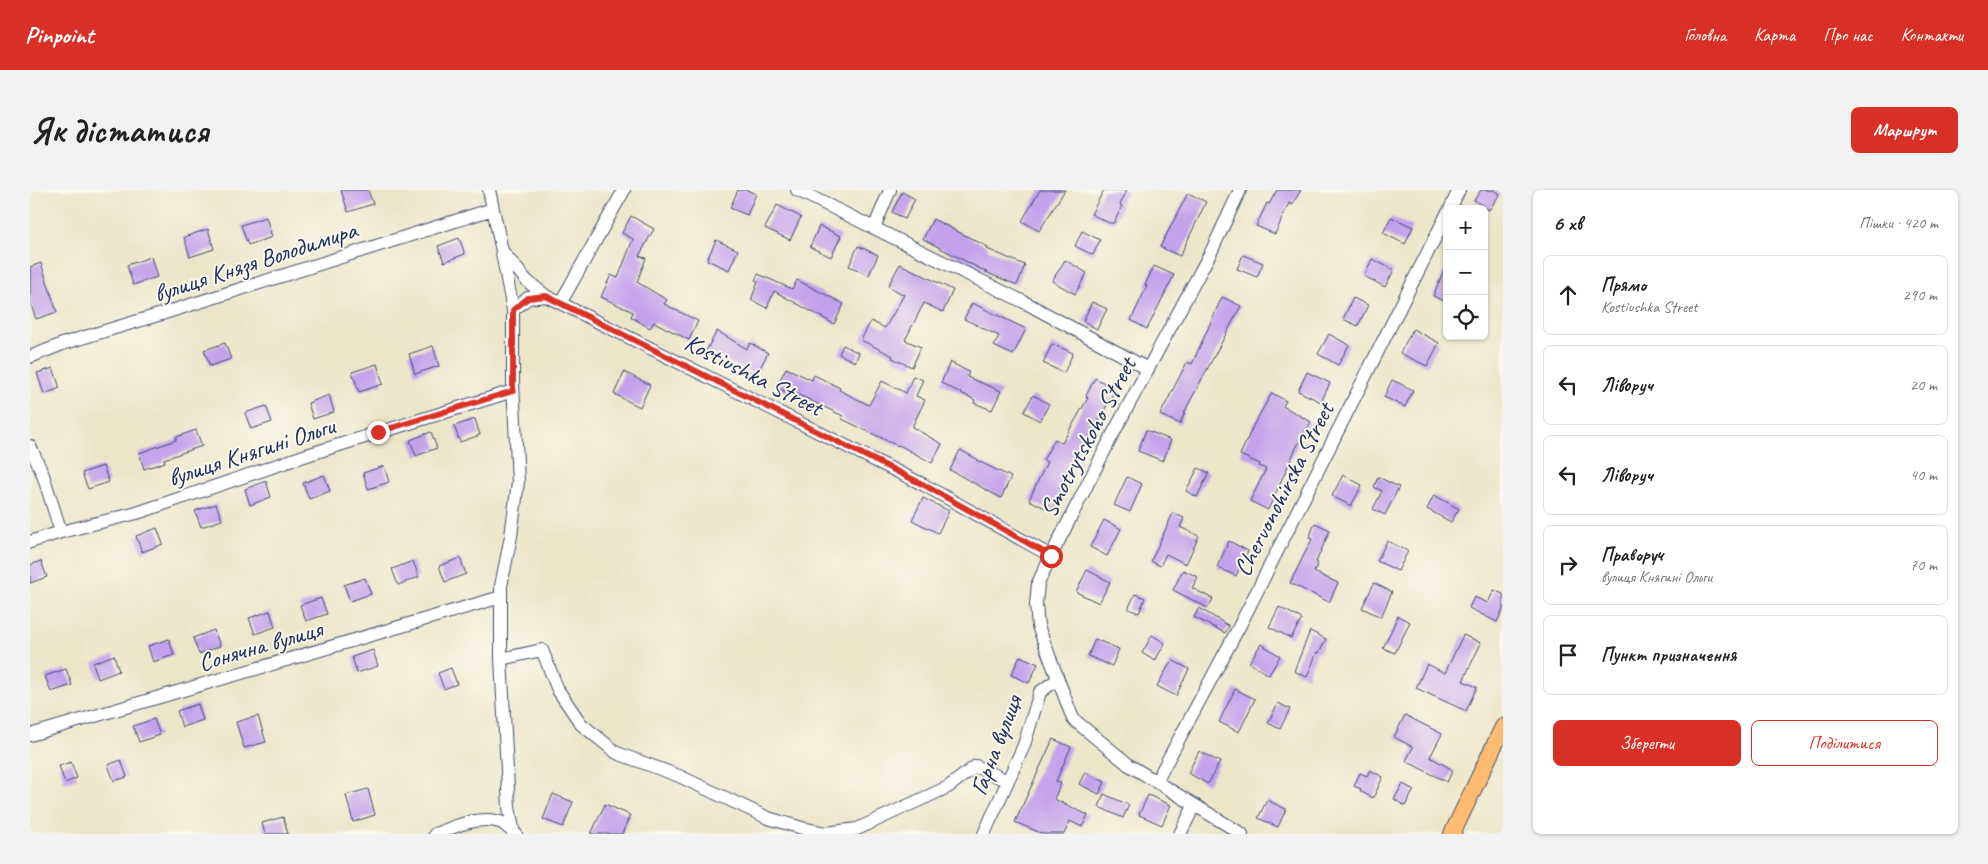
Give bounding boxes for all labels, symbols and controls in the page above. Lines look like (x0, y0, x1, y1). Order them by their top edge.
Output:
text: Pinpoint (25, 20, 94, 50)
text: Головна (1684, 24, 1726, 46)
text: Карта (1754, 24, 1795, 46)
text: Про нас (1823, 24, 1873, 46)
text: Контакти (1901, 24, 1963, 46)
button: Маршрут (1851, 107, 1958, 153)
text: Як дістатися (30, 108, 208, 153)
map controls (1443, 205, 1488, 340)
button: + (1443, 205, 1488, 250)
text: 6 хв (1553, 210, 1582, 236)
street label: вулиця Князя Володимира (150, 213, 363, 310)
text: Пішки · 420 m (1859, 213, 1938, 233)
button: − (1443, 250, 1488, 295)
text: Прямо (1601, 273, 1646, 297)
icon: ahead (1554, 281, 1582, 309)
text: 290 m (1903, 285, 1937, 305)
button: locate (1443, 295, 1488, 340)
text: Kostiushka Street (1601, 297, 1698, 317)
street label: Kostiushka Street (679, 326, 830, 425)
street label: Smotrytskoho Street (1032, 350, 1145, 523)
icon: left (1554, 371, 1582, 399)
text: Ліворуч (1601, 373, 1653, 397)
text: 20 m (1910, 375, 1937, 395)
street label: Chervonohirska Street (1226, 395, 1343, 582)
street label: вулиця Княгині Ольги (164, 409, 341, 494)
route end (367, 421, 390, 444)
icon: left (1554, 461, 1582, 489)
text: Ліворуч (1601, 463, 1653, 487)
text: 40 m (1910, 465, 1937, 485)
text: Праворуч (1601, 543, 1663, 567)
route start (1040, 545, 1063, 568)
icon: right (1554, 551, 1582, 579)
text: 70 m (1910, 555, 1937, 575)
text: вулиця Княгині Ольги (1601, 567, 1712, 587)
street label: Сонячна вулиця (195, 612, 328, 679)
icon: arrive (1554, 641, 1582, 669)
text: Пункт призначення (1601, 643, 1736, 667)
street label: Гарна вулиця (962, 689, 1030, 800)
button: Зберегти (1553, 720, 1741, 766)
button: Поділитися (1751, 720, 1938, 766)

